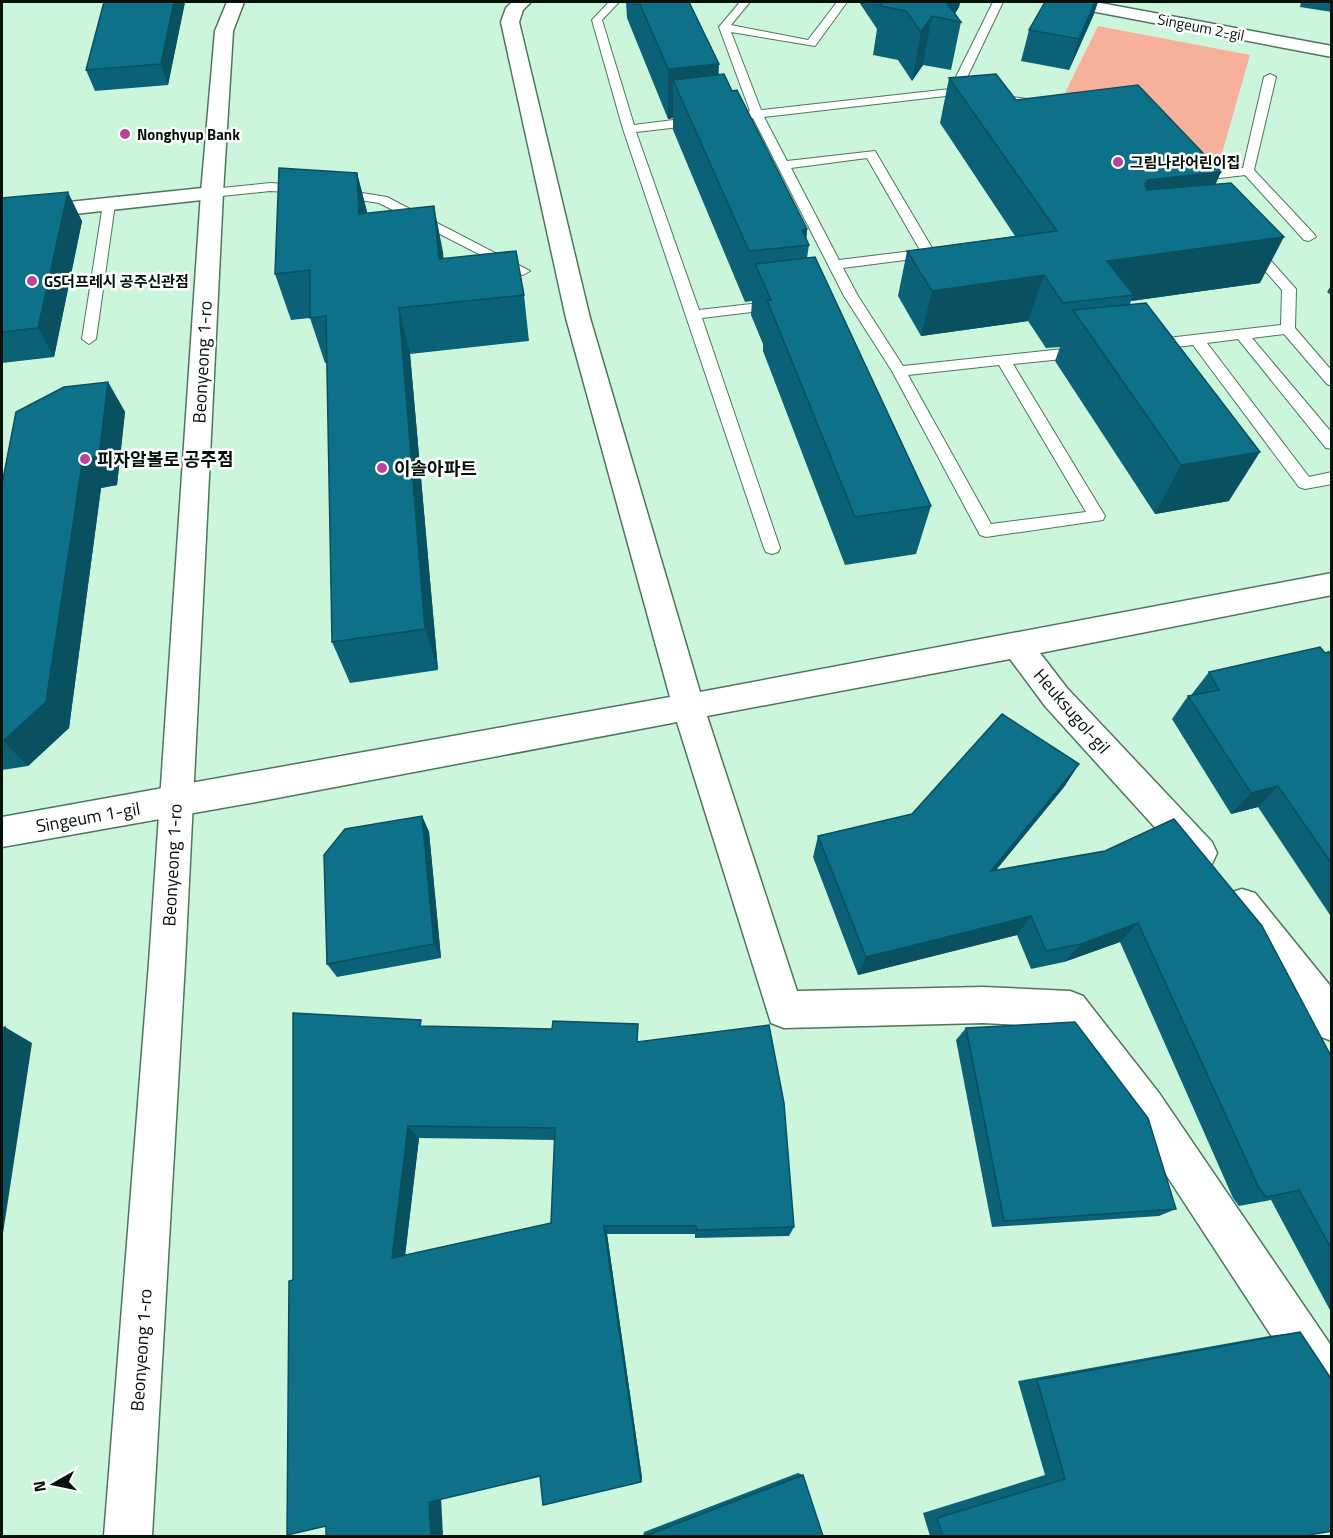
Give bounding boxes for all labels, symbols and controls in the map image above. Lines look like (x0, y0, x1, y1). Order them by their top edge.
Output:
street label: Singeum 2-gil (1156, 7, 1246, 47)
place label: Nonghyup Bank (137, 123, 240, 146)
marker: Nonghyup Bank (118, 127, 132, 141)
place label: 그림나라어린이집 (1130, 151, 1240, 174)
marker: 그림나라어린이집 (1111, 155, 1125, 169)
place label: GS더프레시 공주신관점 (44, 270, 189, 293)
marker: GS더프레시 공주신관점 (25, 274, 39, 288)
street label: Beonyeong 1-ro (185, 300, 219, 424)
place label: 피자알볼로 공주점 (97, 446, 233, 473)
marker: 피자알볼로 공주점 (78, 452, 92, 466)
place label: 이솔아파트 (394, 455, 477, 482)
marker: 이솔아파트 (375, 461, 389, 475)
street label: Heuksugol-gil (1027, 662, 1117, 760)
street label: Singeum 1-gil (34, 795, 142, 839)
street label: Beonyeong 1-ro (155, 803, 189, 927)
street label: Beonyeong 1-ro (123, 1288, 159, 1412)
north arrow (24, 1454, 84, 1514)
text: N (26, 1479, 52, 1494)

